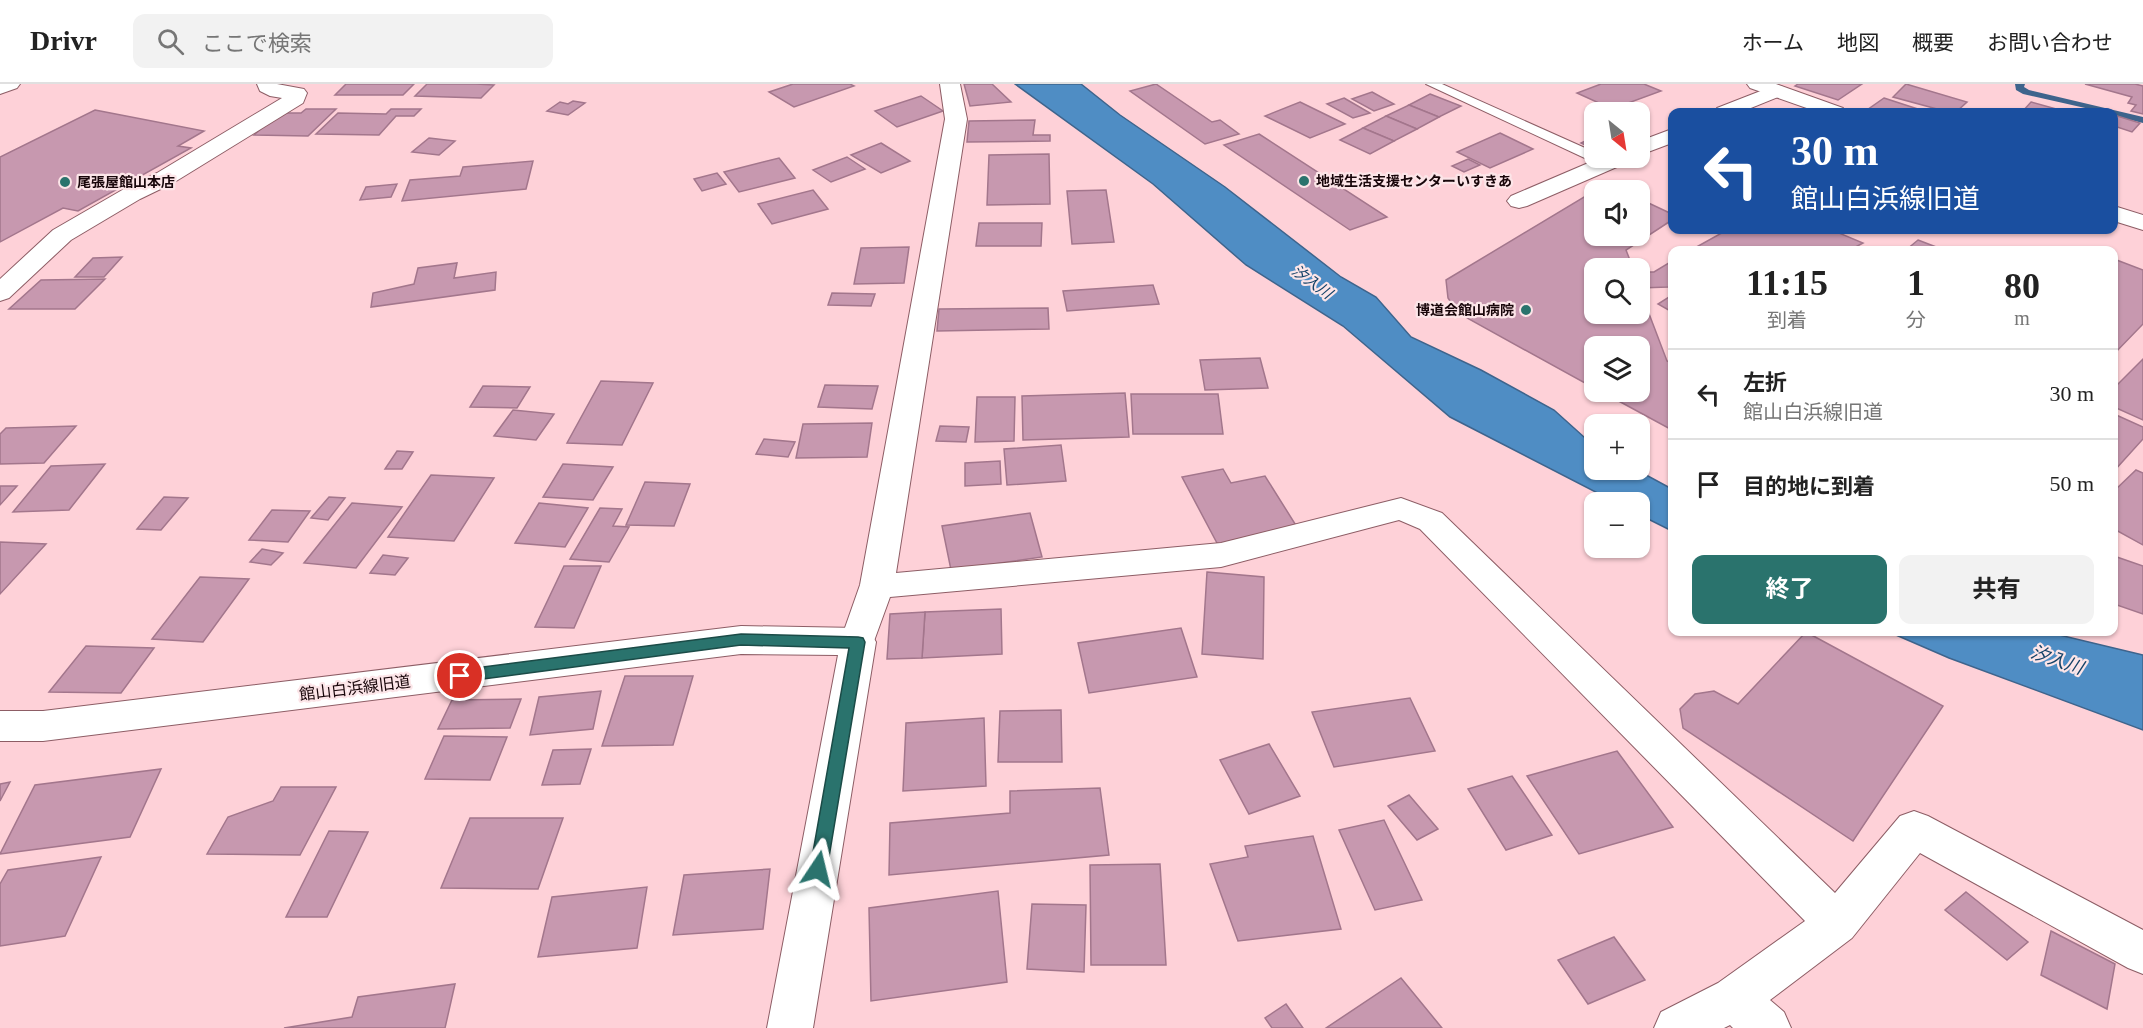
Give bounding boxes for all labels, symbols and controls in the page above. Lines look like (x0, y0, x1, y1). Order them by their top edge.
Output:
search box (133, 14, 553, 68)
text: Drivr (30, 25, 97, 56)
icon: search (154, 25, 187, 58)
text: ここで検索 (202, 31, 312, 56)
text: ホーム (1742, 31, 1804, 55)
text: 地図 (1837, 31, 1879, 55)
text: 概要 (1912, 31, 1954, 55)
text: お問い合わせ (1987, 31, 2113, 55)
north arrow (1584, 102, 1650, 168)
map controls (1584, 102, 1650, 558)
text: 30 m (1791, 128, 1879, 174)
icon: left (1692, 132, 1770, 210)
place label: 地域生活支援センターいすきあ (1316, 173, 1512, 189)
marker: 地域生活支援センターいすきあ (1297, 174, 1311, 188)
marker: 尾張屋館山本店 (58, 175, 72, 189)
place label: 尾張屋館山本店 (77, 175, 175, 190)
button: sound (1584, 180, 1650, 246)
text: 館山白浜線旧道 (1791, 184, 1980, 214)
button: search (1584, 258, 1650, 324)
water label: 汐入川 (1289, 262, 1337, 303)
text: 11:15 (1746, 263, 1828, 303)
text: 1 (1907, 263, 1925, 303)
text: 80 (2004, 266, 2040, 306)
place label: 博道会館山病院 (1416, 302, 1514, 318)
marker: 博道会館山病院 (1519, 303, 1533, 317)
text: m (2014, 307, 2030, 329)
text: 到着 (1767, 309, 1807, 331)
text: 分 (1906, 309, 1926, 331)
button: layers (1584, 336, 1650, 402)
text: 左折 (1743, 370, 1787, 395)
icon: left (1692, 378, 1725, 411)
text: 30 m (2049, 381, 2094, 406)
text: 館山白浜線旧道 (1743, 401, 1883, 423)
button: + (1584, 414, 1650, 480)
icon: arrive (1692, 468, 1725, 501)
text: 50 m (2049, 471, 2094, 496)
text: 目的地に到着 (1743, 474, 1875, 499)
button: − (1584, 492, 1650, 558)
button: 終了 (1692, 555, 1887, 624)
button: 共有 (1899, 555, 2094, 624)
water label: 汐入川 (2028, 642, 2088, 679)
pin (434, 650, 485, 701)
icon: arrive (443, 659, 476, 692)
street label: 館山白浜線旧道 (298, 673, 412, 703)
position arrow (786, 837, 850, 901)

